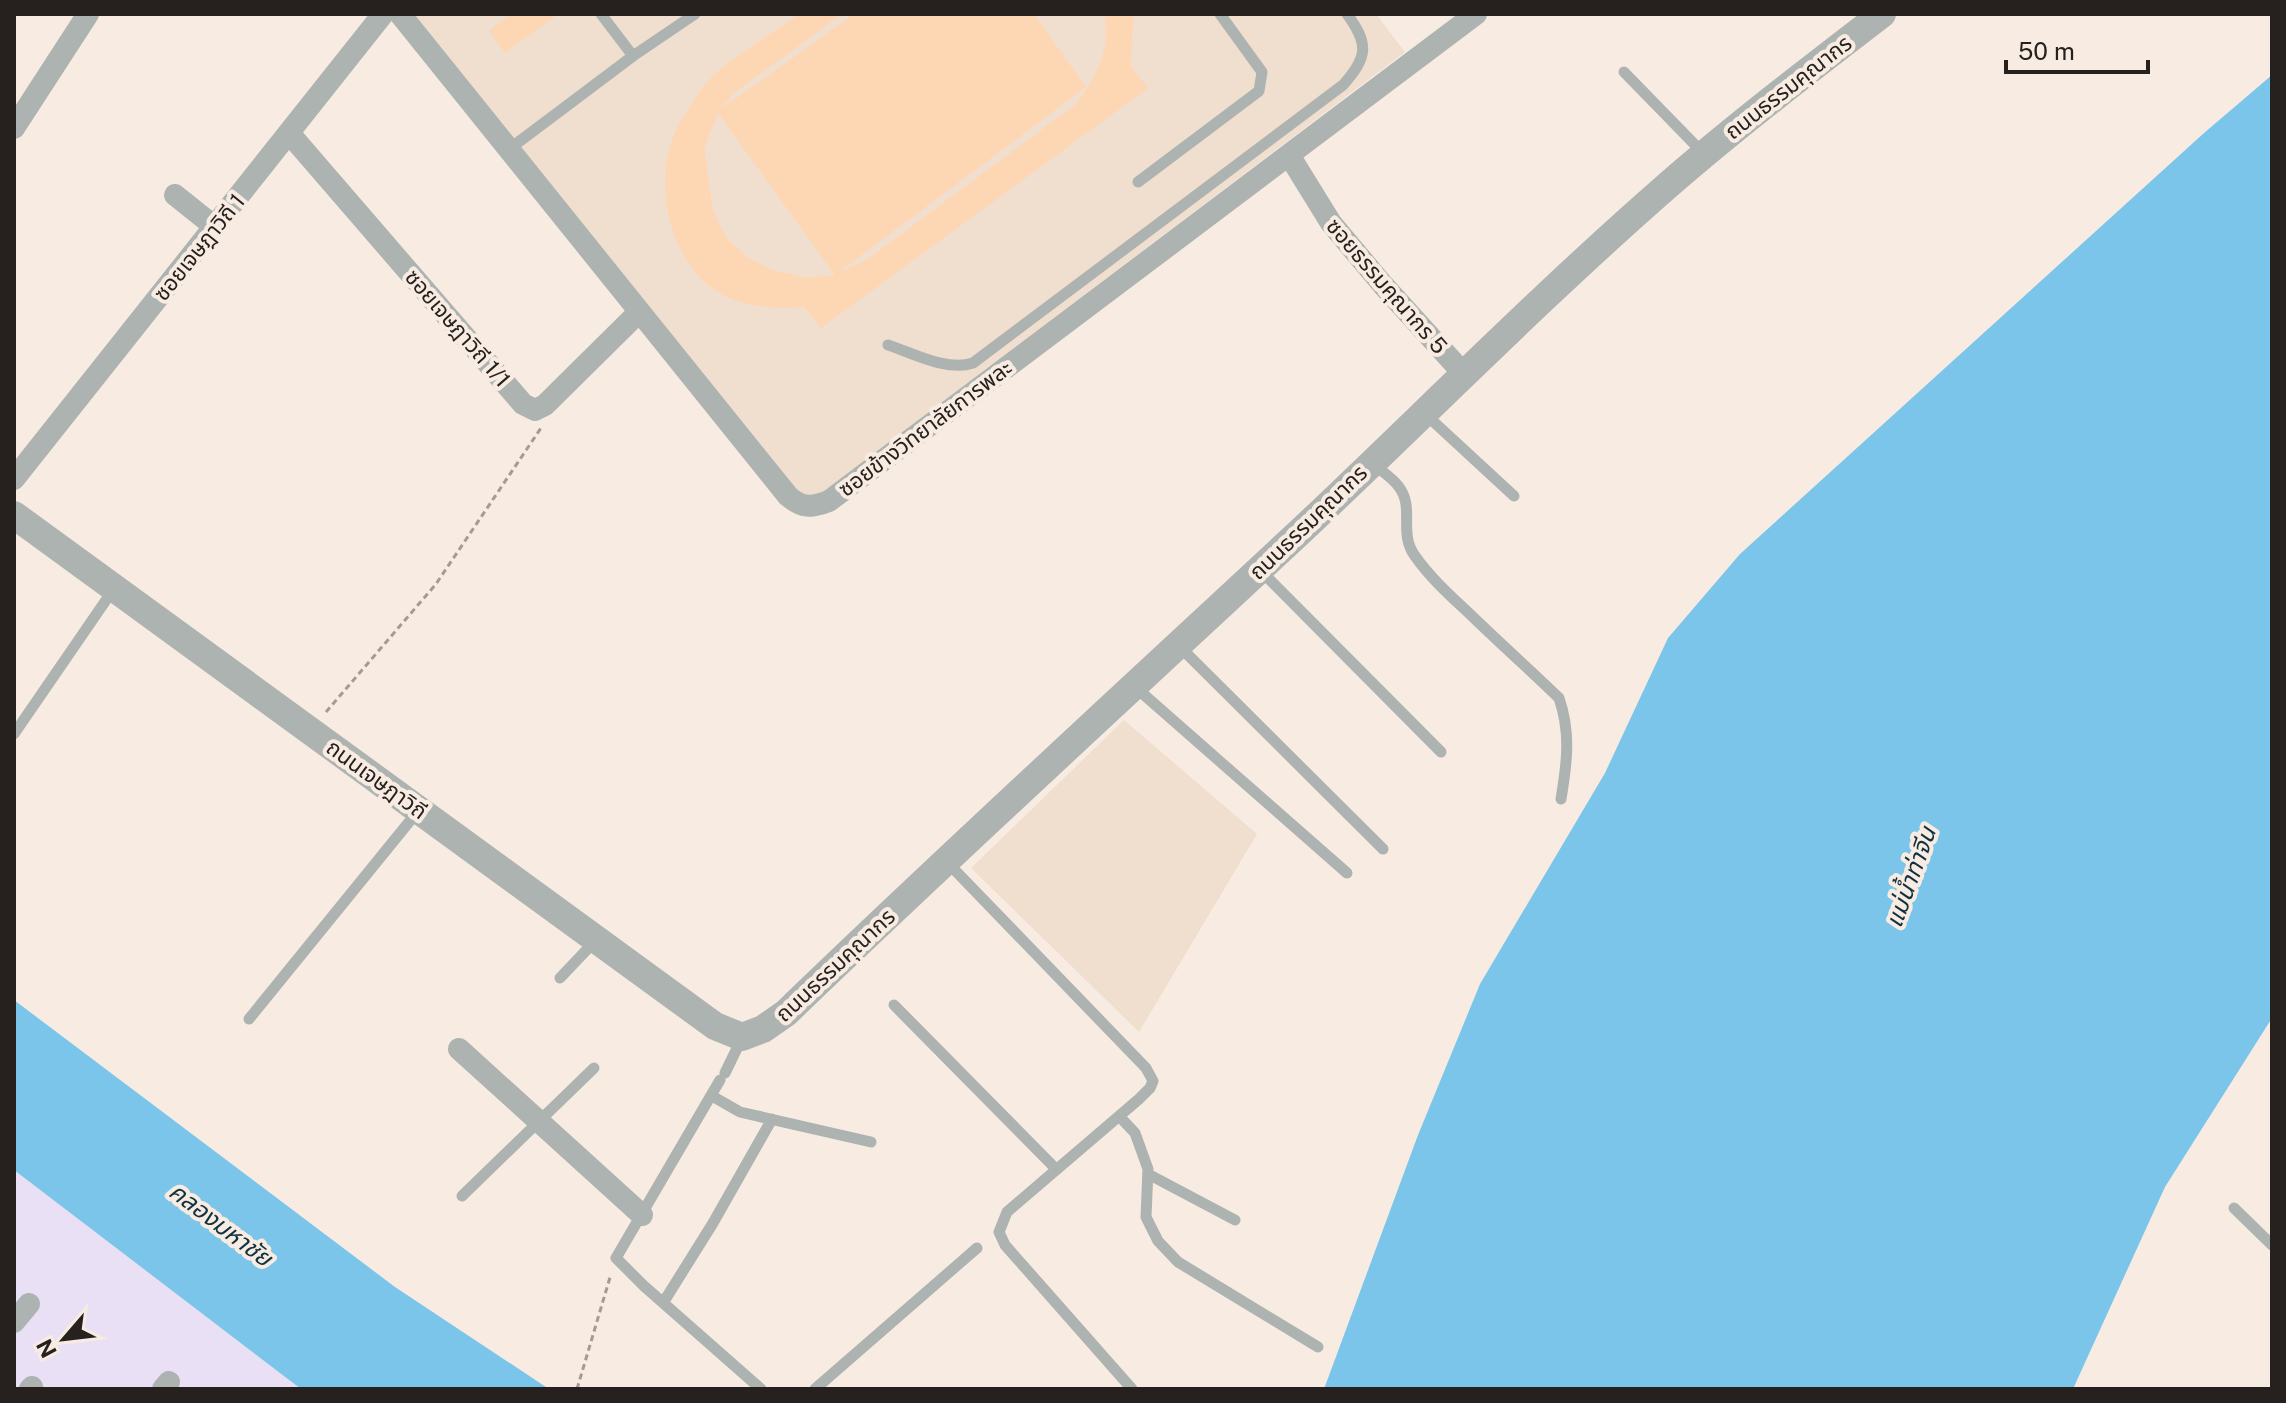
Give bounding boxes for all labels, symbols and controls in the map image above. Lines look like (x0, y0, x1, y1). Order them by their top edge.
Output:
scale bar (2006, 24, 2148, 74)
street label: ถนนธรรมคุณากร (1719, 29, 1857, 145)
text: 50 m (2018, 37, 2075, 65)
street label: ซอยเจษฎาวิถี 1 (148, 188, 250, 306)
street label: ซอยธรรมคุณากร 5 (1320, 213, 1453, 360)
street label: ซอยเจษฎาวิถี 1/1 (400, 264, 516, 392)
street label: ซอยข้างวิทยาลัยการพละ (833, 354, 1017, 502)
street label: ถนนธรรมคุณากร (1244, 459, 1373, 585)
street label: ถนนเจษฎาวิถี (322, 734, 432, 824)
water label: แม่น้ำท่าจีน (1877, 821, 1941, 931)
street label: ถนนธรรมคุณากร (770, 903, 901, 1028)
water label: คลองมหาชัย (164, 1176, 279, 1273)
north arrow (24, 1299, 104, 1379)
text: N (31, 1335, 62, 1362)

